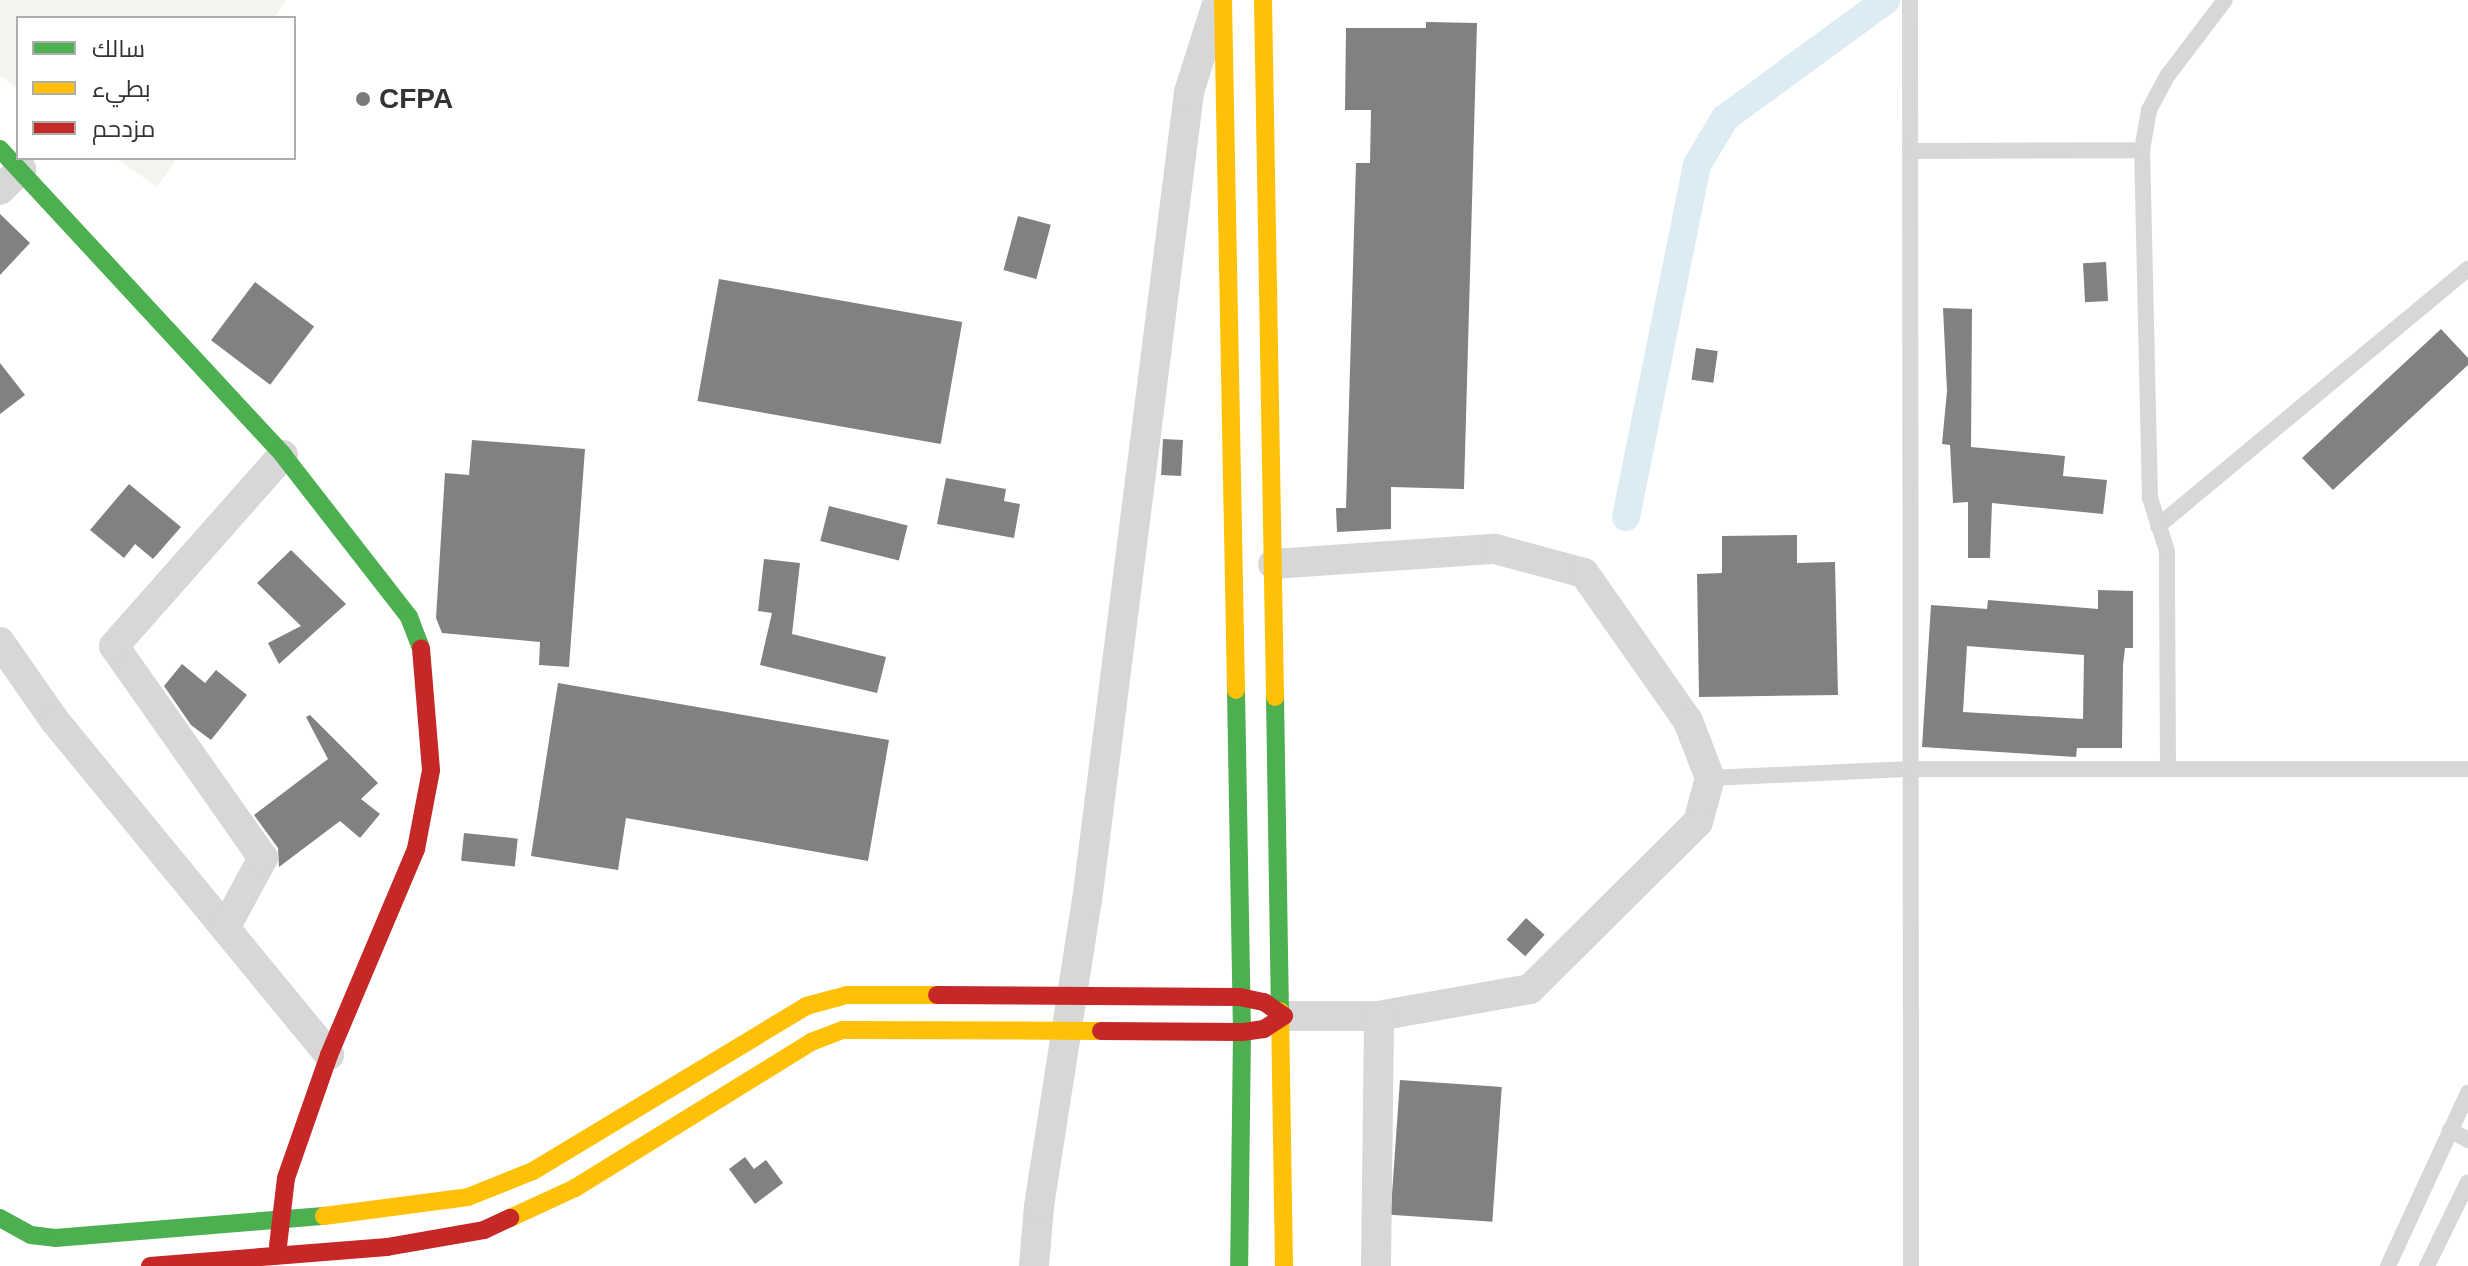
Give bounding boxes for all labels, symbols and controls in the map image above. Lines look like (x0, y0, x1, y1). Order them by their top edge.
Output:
legend (16, 16, 296, 160)
text: سالك (92, 35, 145, 62)
text: بطيء (92, 75, 151, 102)
place label: CFPA (379, 82, 453, 116)
marker: CFPA (354, 90, 372, 108)
text: مزدحم (92, 115, 155, 142)

